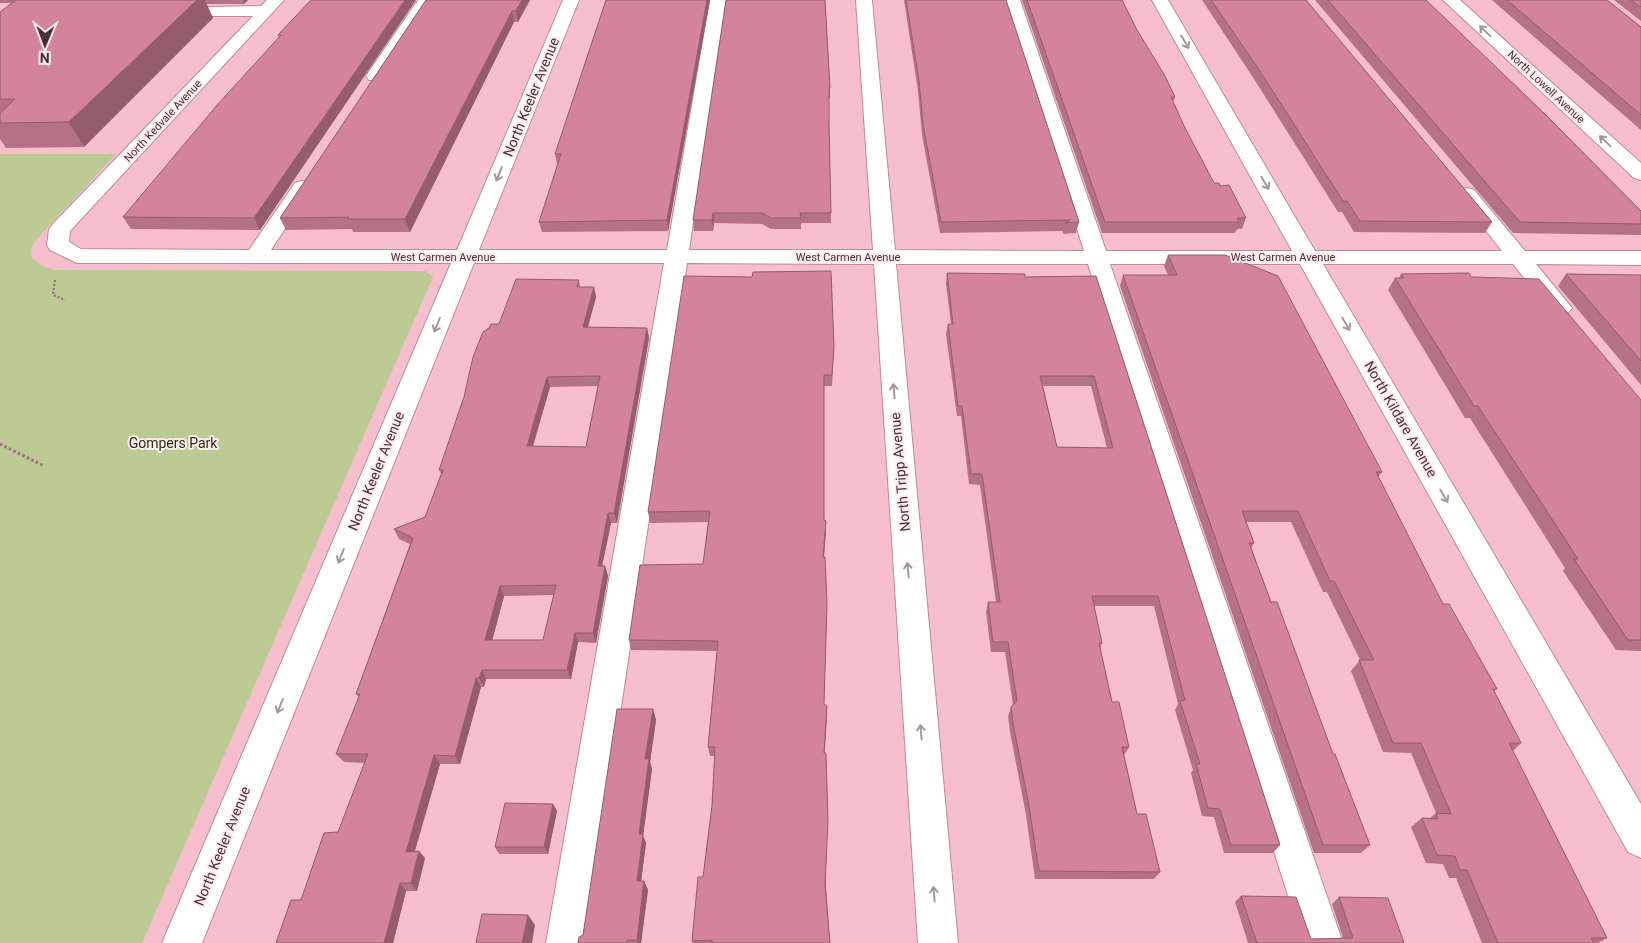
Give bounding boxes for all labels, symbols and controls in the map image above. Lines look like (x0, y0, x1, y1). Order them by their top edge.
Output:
north arrow (20, 20, 70, 70)
one-way arrow (1479, 25, 1492, 37)
street label: North Keeler Avenue (500, 35, 562, 159)
one-way arrow (1180, 35, 1190, 49)
street label: North Lowell Avenue (1505, 48, 1587, 126)
text: N (40, 50, 50, 66)
street label: North Kedvale Avenue (122, 77, 205, 165)
one-way arrow (1599, 135, 1612, 147)
one-way arrow (493, 167, 502, 182)
one-way arrow (1261, 176, 1271, 190)
street label: West Carmen Avenue (391, 251, 495, 264)
street label: West Carmen Avenue (796, 251, 900, 264)
street label: West Carmen Avenue (1231, 251, 1335, 264)
one-way arrow (1342, 316, 1352, 331)
one-way arrow (431, 317, 441, 332)
street label: North Kildare Avenue (1361, 358, 1441, 480)
one-way arrow (889, 383, 899, 399)
street label: North Keeler Avenue (345, 409, 407, 533)
street label: North Tripp Avenue (887, 412, 913, 532)
park label: Gompers Park (129, 435, 218, 451)
one-way arrow (1440, 488, 1450, 502)
one-way arrow (336, 548, 346, 563)
one-way arrow (903, 563, 913, 579)
one-way arrow (274, 698, 284, 713)
one-way arrow (916, 725, 926, 741)
street label: North Keeler Avenue (191, 784, 253, 908)
one-way arrow (929, 887, 939, 903)

